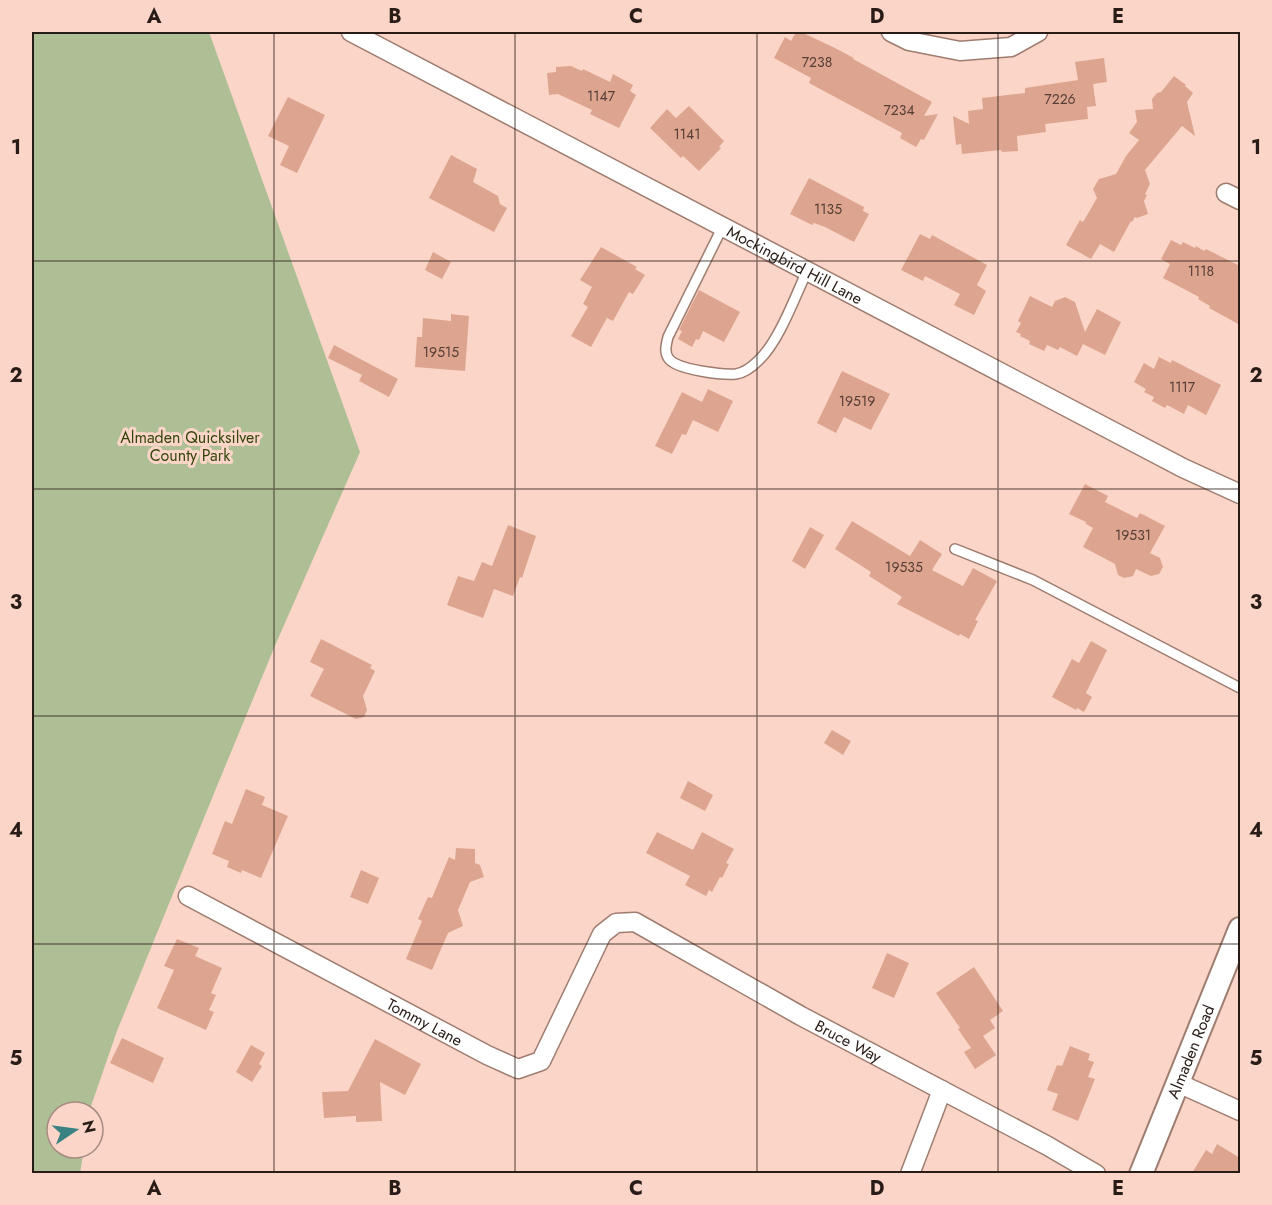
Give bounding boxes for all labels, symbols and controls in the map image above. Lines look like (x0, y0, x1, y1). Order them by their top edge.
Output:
text: A (146, 2, 162, 31)
text: B (388, 2, 402, 31)
text: C (629, 2, 643, 31)
text: D (870, 2, 884, 31)
text: E (1112, 2, 1124, 31)
house number: 7238 (802, 52, 832, 72)
house number: 1147 (587, 86, 616, 106)
house number: 7226 (1044, 89, 1076, 109)
house number: 7234 (883, 100, 915, 120)
house number: 1141 (673, 124, 701, 144)
text: 1 (11, 133, 21, 162)
text: 1 (1251, 133, 1261, 162)
house number: 1135 (814, 199, 842, 219)
street label: Mockingbird Hill Lane (723, 219, 867, 310)
house number: 1118 (1188, 261, 1214, 281)
house number: 19515 (423, 342, 459, 362)
text: 2 (9, 361, 23, 390)
text: 2 (1249, 361, 1263, 390)
house number: 1117 (1169, 377, 1196, 397)
house number: 19519 (839, 391, 875, 411)
park label: Almaden Quicksilver County Park (120, 426, 260, 467)
house number: 19531 (1115, 525, 1151, 545)
house number: 19535 (885, 557, 923, 577)
text: 3 (10, 588, 22, 617)
text: 3 (1250, 588, 1262, 617)
text: 4 (9, 816, 23, 845)
text: 4 (1249, 816, 1263, 845)
street label: Tommy Lane (383, 992, 467, 1051)
street label: Almaden Road (1161, 1001, 1220, 1102)
street label: Bruce Way (811, 1014, 887, 1068)
text: 5 (10, 1044, 23, 1073)
text: 5 (1250, 1044, 1263, 1073)
north arrow (45, 1100, 105, 1160)
text: N (76, 1118, 102, 1136)
text: A (146, 1174, 162, 1203)
text: B (388, 1174, 402, 1203)
text: C (629, 1174, 643, 1203)
text: D (870, 1174, 884, 1203)
text: E (1112, 1174, 1124, 1203)

